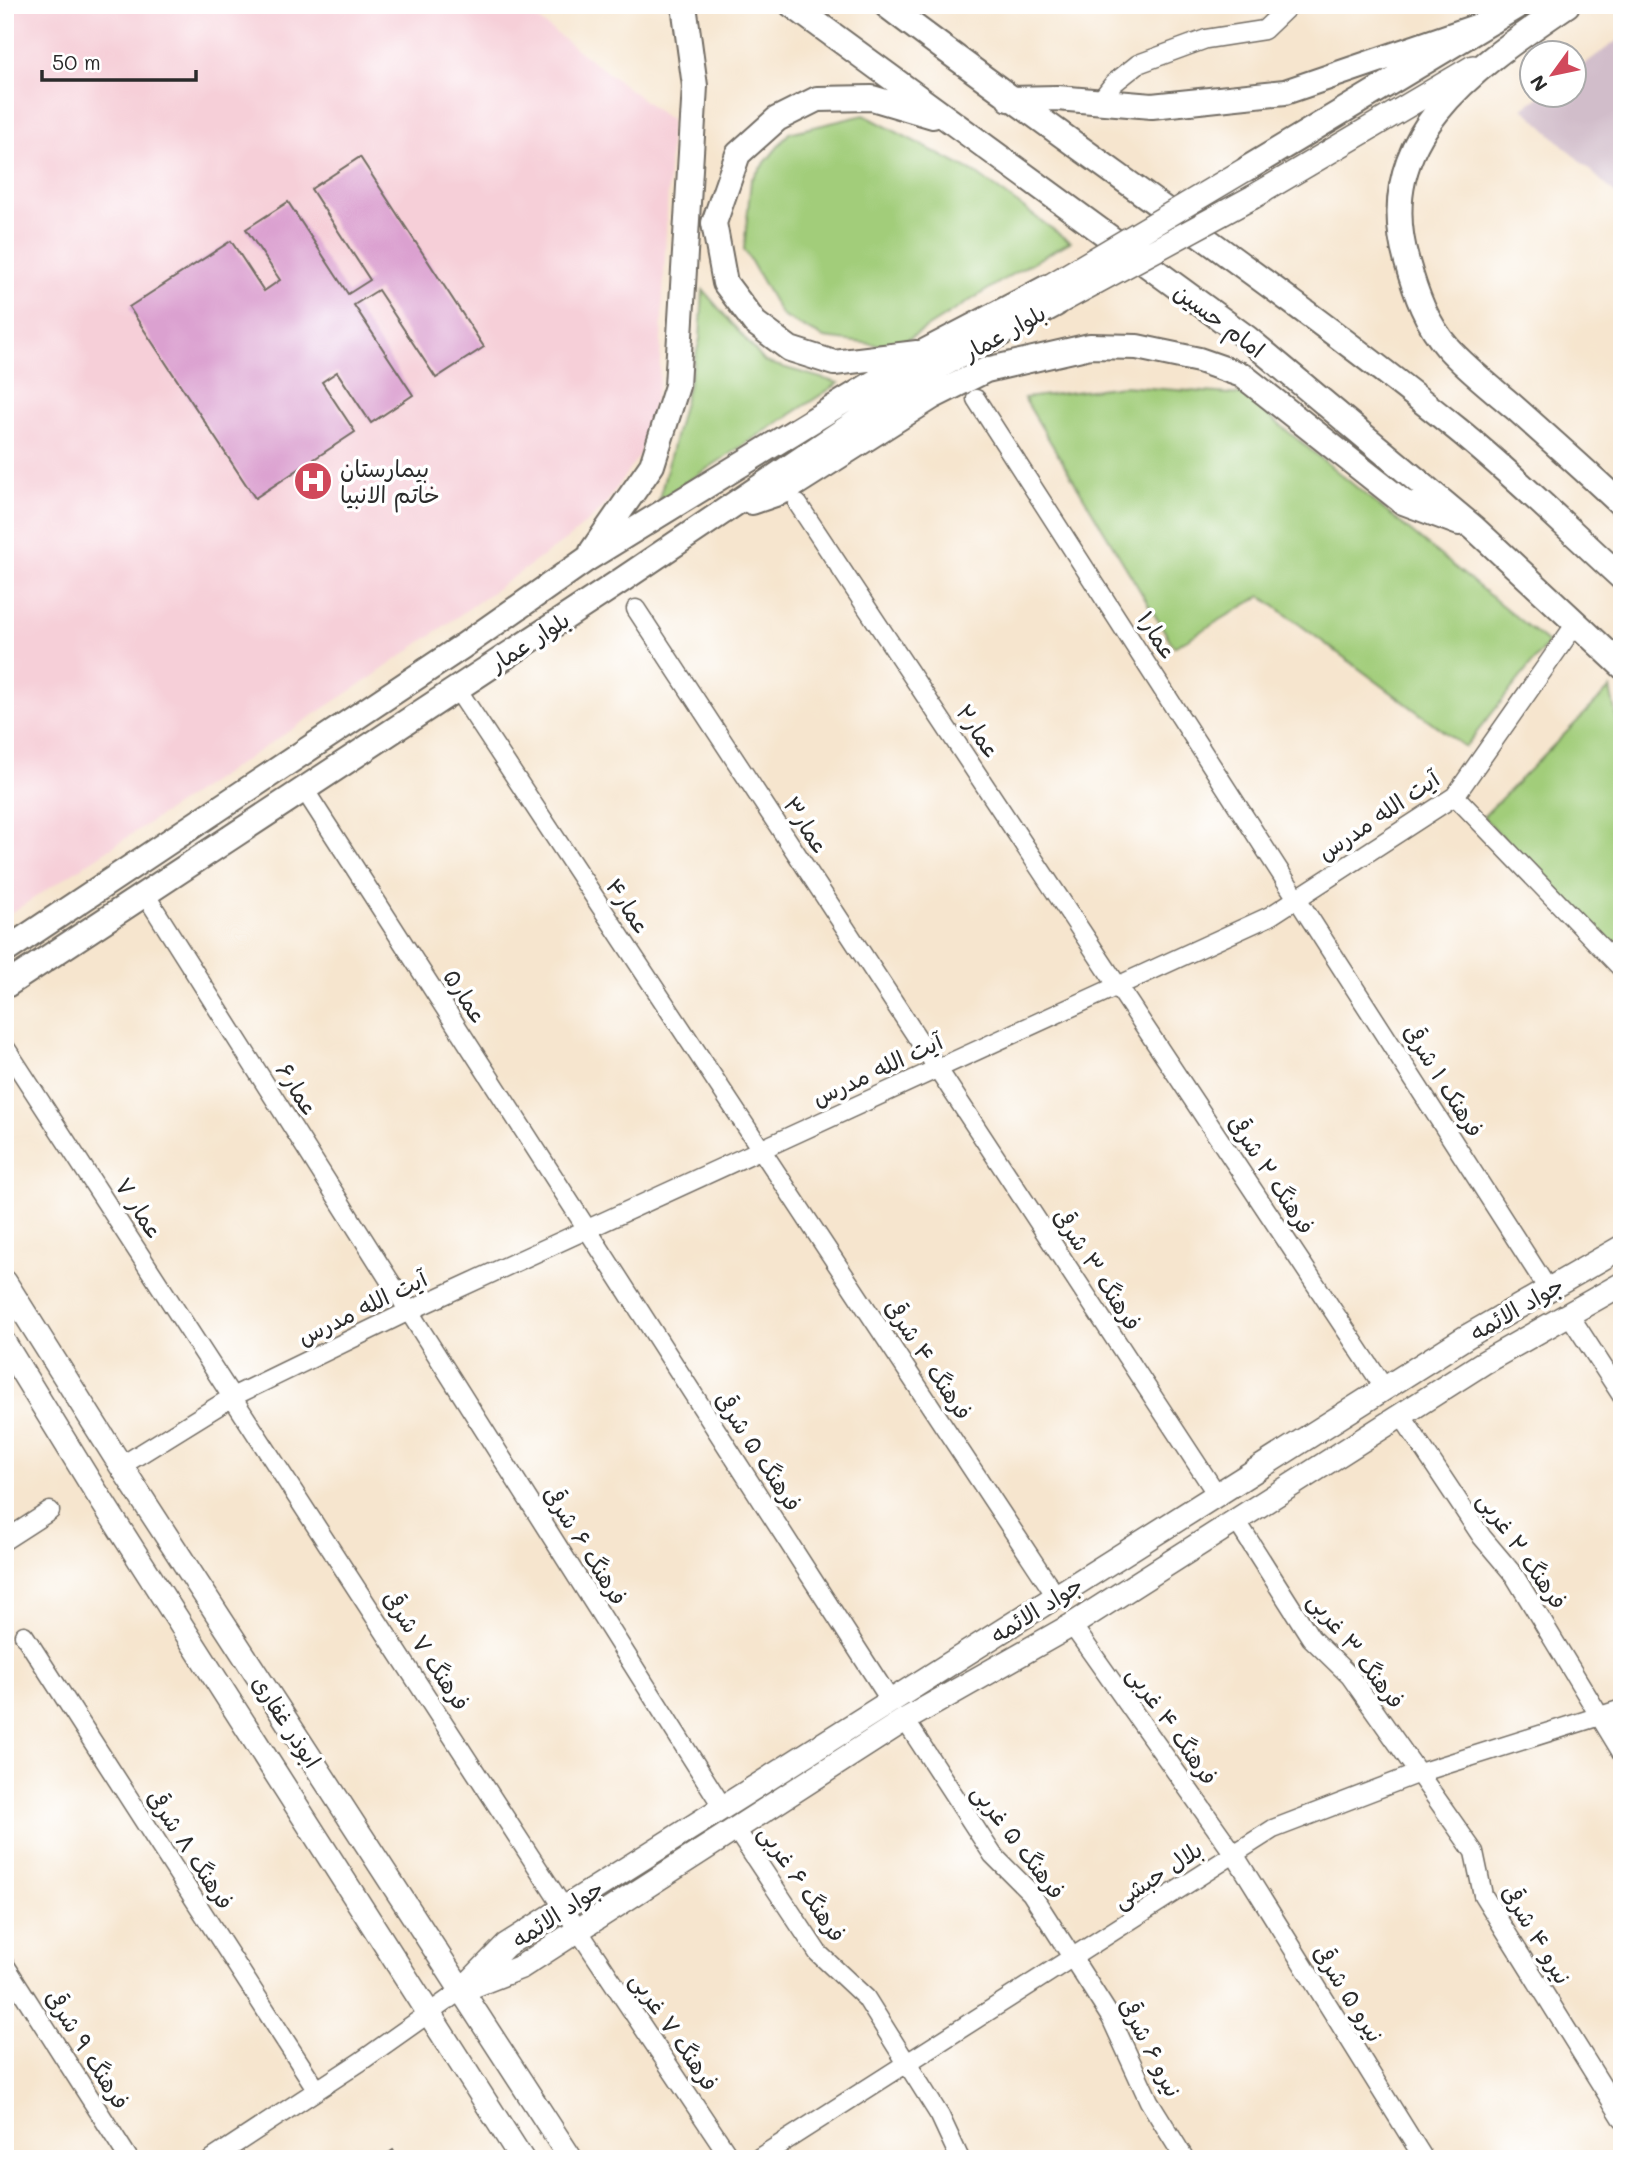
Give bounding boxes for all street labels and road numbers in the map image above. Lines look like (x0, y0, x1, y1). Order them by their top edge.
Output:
street label: امام حسین (1166, 276, 1272, 367)
street label: بلوار عمار (956, 297, 1051, 367)
street label: بلوار عمار (482, 604, 575, 679)
street label: عمار۱ (1131, 605, 1185, 665)
street label: عمار۲ (950, 698, 1008, 764)
street label: آیت الله مدرس (1311, 763, 1446, 867)
street label: عمار۳ (777, 791, 837, 859)
street label: عمار۴ (600, 872, 658, 940)
street label: عمار۵ (437, 963, 495, 1029)
street label: فرهنک ۱ شرقی (1397, 1018, 1491, 1142)
street label: آیت الله مدرس (807, 1025, 948, 1112)
street label: عمار۶ (270, 1057, 326, 1121)
street label: فرهنگ ۲ شرقی (1222, 1109, 1322, 1239)
street label: عمار ۷ (109, 1172, 171, 1244)
street label: فرهنگ ۳ شرقی (1047, 1202, 1149, 1336)
street label: آیت الله مدرس (292, 1262, 433, 1351)
street label: جواد الائمه (1463, 1269, 1569, 1347)
street label: فرهنگ ۴ شرقی (879, 1293, 979, 1425)
street label: فرهنگ ۵ شرقی (709, 1385, 809, 1517)
street label: فرهنگ ۶ شرقی (538, 1480, 634, 1610)
street label: فرهنگ ۲ غربی (1471, 1485, 1574, 1615)
street label: جواد الائمه (984, 1569, 1088, 1649)
street label: فرهنگ ۷ شرقی (377, 1584, 477, 1716)
street label: فرهنگ ۳ غربی (1301, 1586, 1412, 1715)
street label: فرهنگ ۴ غربی (1120, 1660, 1225, 1791)
street label: ابوذر غفاری (246, 1669, 328, 1773)
street label: فرهنگ ۵ غربی (965, 1777, 1072, 1905)
street label: فرهنگ ۸ شرقی (141, 1783, 241, 1915)
street label: فرهنگ ۶ غربی (752, 1819, 853, 1948)
street label: بلال حبشی (1106, 1834, 1208, 1915)
street label: جواد الائمه (505, 1872, 609, 1954)
street label: نیرو ۴ شرقی (1496, 1879, 1578, 1989)
street label: نیرو ۵ شرقی (1307, 1939, 1391, 2047)
street label: فرهنگ ۷ غربی (623, 1966, 726, 2097)
street label: فرهنگ ۹ شرقی (39, 1984, 137, 2114)
street label: نیرو ۶ شرقی (1113, 1992, 1189, 2102)

